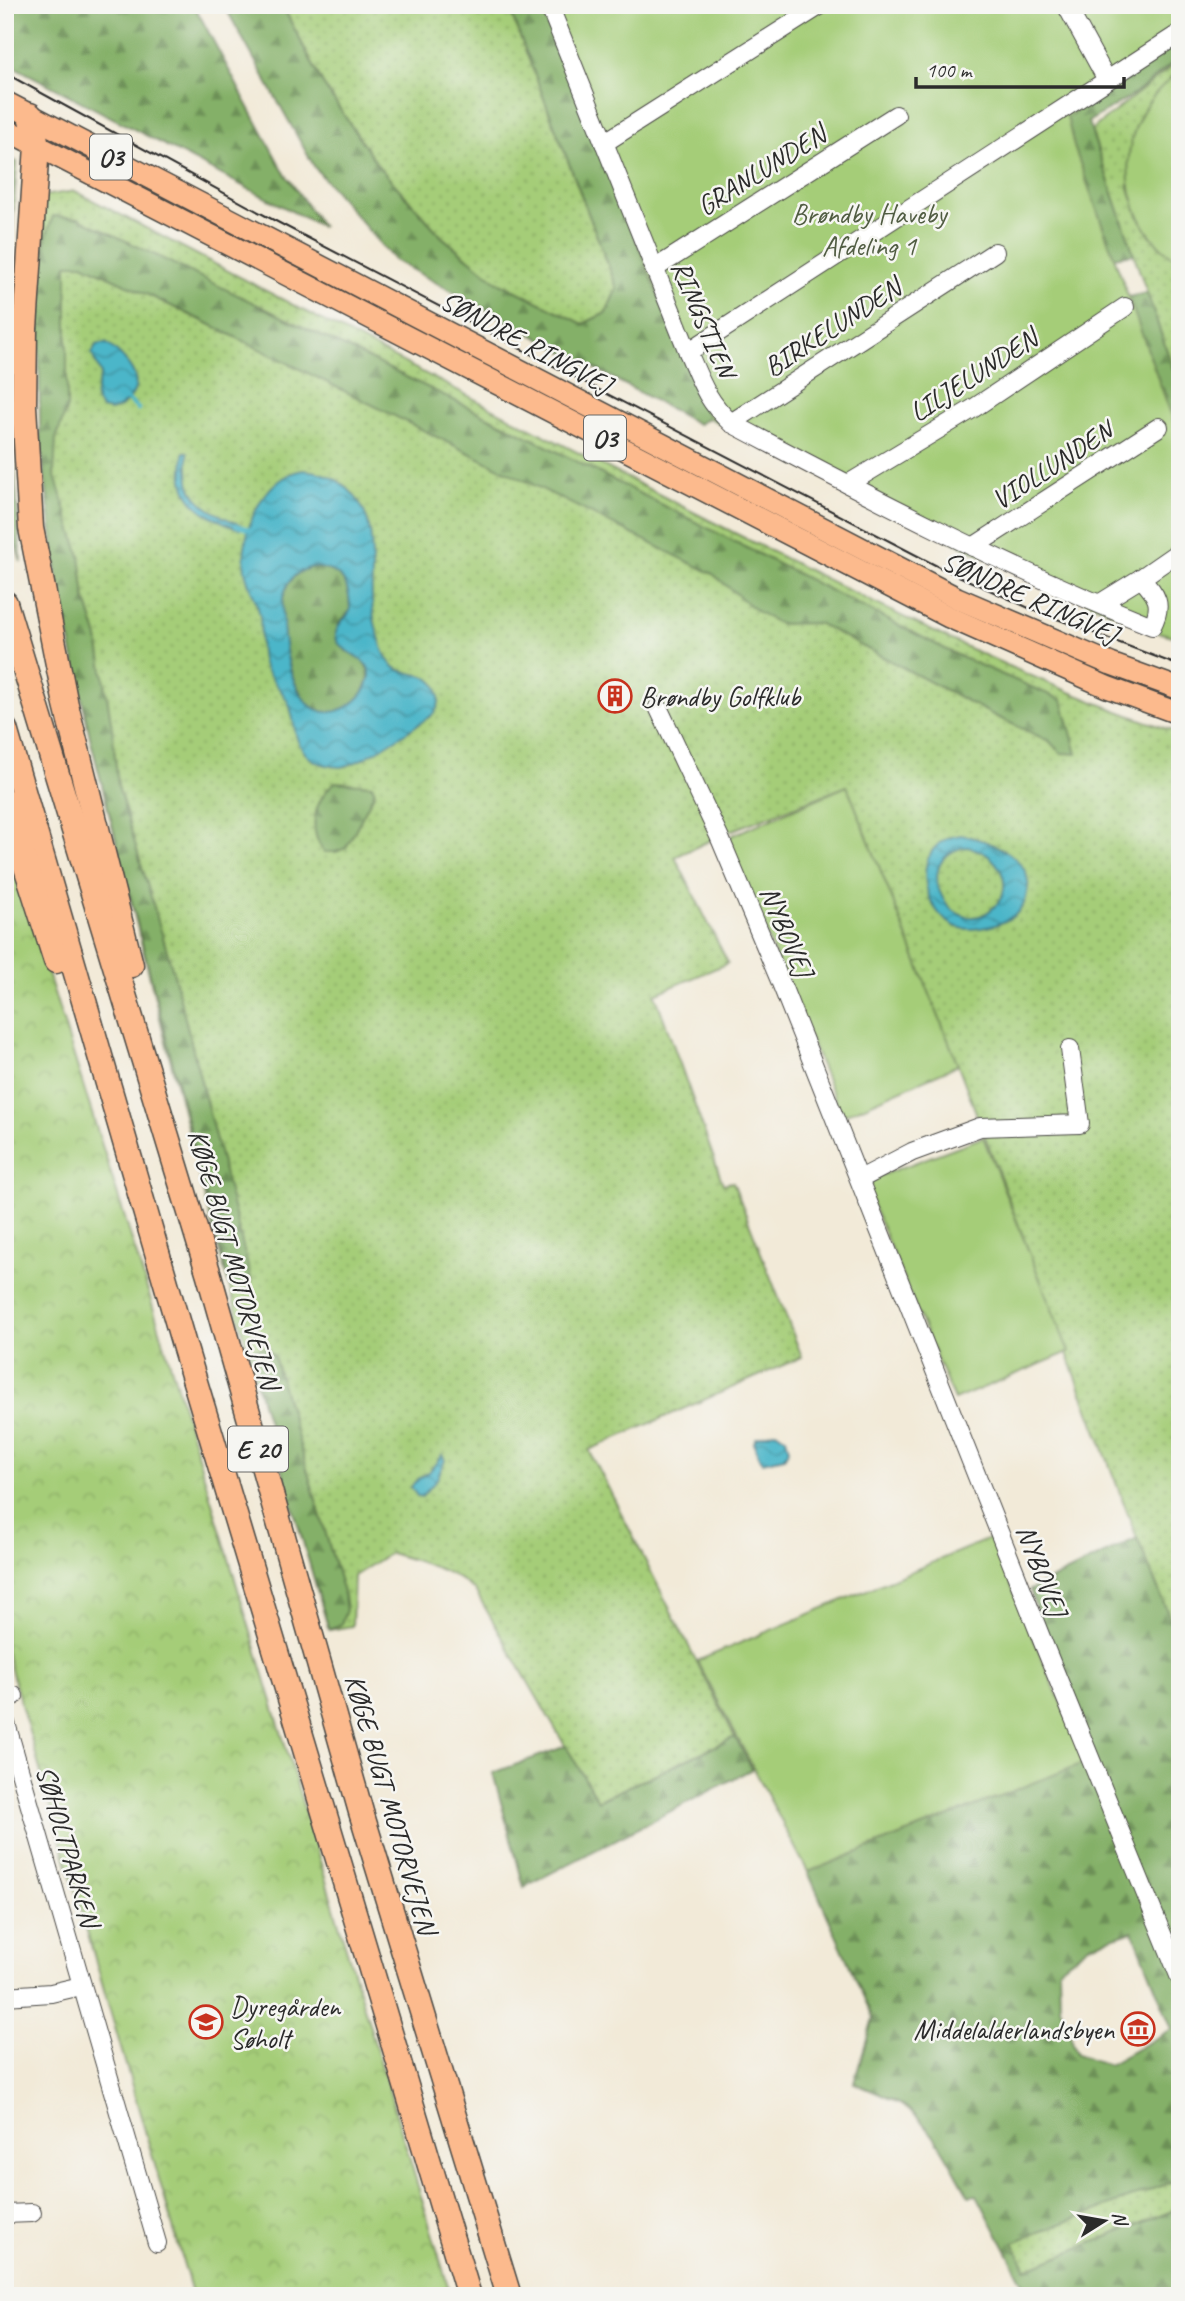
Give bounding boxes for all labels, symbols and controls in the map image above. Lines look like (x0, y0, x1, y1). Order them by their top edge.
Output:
scale bar (916, 46, 1124, 90)
text: 100 m (926, 57, 973, 83)
street label: GRANLUNDEN (690, 115, 835, 223)
road number: O3 (90, 134, 132, 180)
park label: Brøndby Haveby Afdeling 1 (792, 196, 949, 263)
street label: RINGSTIEN (664, 255, 746, 387)
street label: BIRKELUNDEN (757, 268, 910, 384)
street label: SØNDRE RINGVEJ (435, 282, 621, 404)
street label: LILJELUNDEN (902, 318, 1047, 429)
street label: VIOLLUNDEN (985, 411, 1123, 517)
road number: O3 (584, 416, 626, 460)
street label: SØNDRE RINGVEJ (937, 543, 1127, 653)
building icon: Brøndby Golfklub (596, 677, 634, 715)
place label: Brøndby Golfklub (640, 679, 802, 714)
street label: NYBOVEJ (752, 881, 823, 986)
street label: KØGE BUGT MOTORVEJEN (180, 1125, 289, 1397)
road number: E 20 (228, 1426, 288, 1472)
street label: NYBOVEJ (1009, 1519, 1077, 1625)
street label: KØGE BUGT MOTORVEJEN (337, 1670, 446, 1942)
street label: SØHOLTPARKEN (28, 1762, 109, 1934)
place label: Dyregården Søholt (230, 1989, 342, 2056)
school or university icon: Dyregården Søholt (187, 2003, 225, 2041)
museum icon: Middelalderlandsbyen (1119, 2010, 1157, 2048)
place label: Middelalderlandsbyen (914, 2012, 1115, 2047)
north arrow (1070, 2186, 1140, 2256)
text: N (1107, 2210, 1133, 2229)

